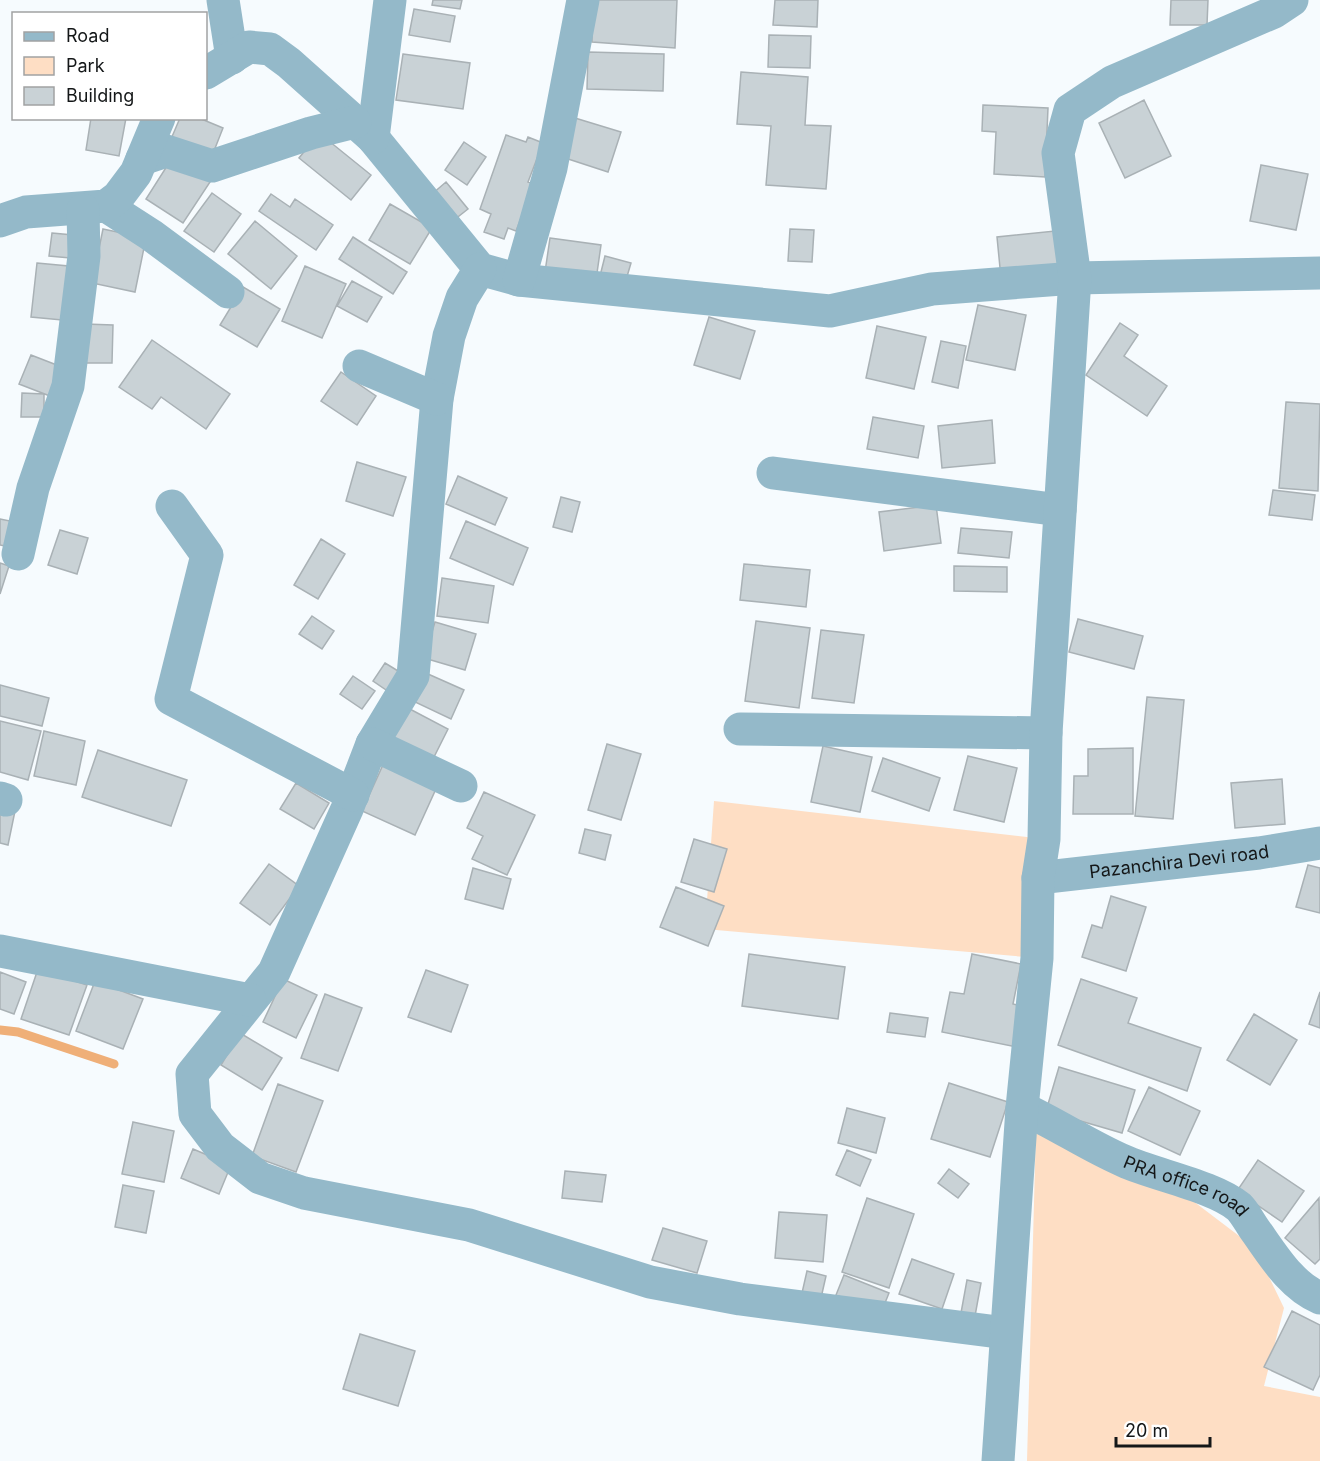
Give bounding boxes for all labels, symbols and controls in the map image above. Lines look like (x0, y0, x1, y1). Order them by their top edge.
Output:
legend (12, 12, 207, 120)
text: Road (66, 25, 109, 46)
text: Park (66, 55, 105, 76)
text: Building (66, 85, 134, 106)
street label: Pazanchira Devi road (1088, 841, 1271, 882)
street label: PRA office road (1121, 1151, 1253, 1220)
scale bar (1116, 1410, 1210, 1448)
text: 20 m (1125, 1420, 1168, 1441)

